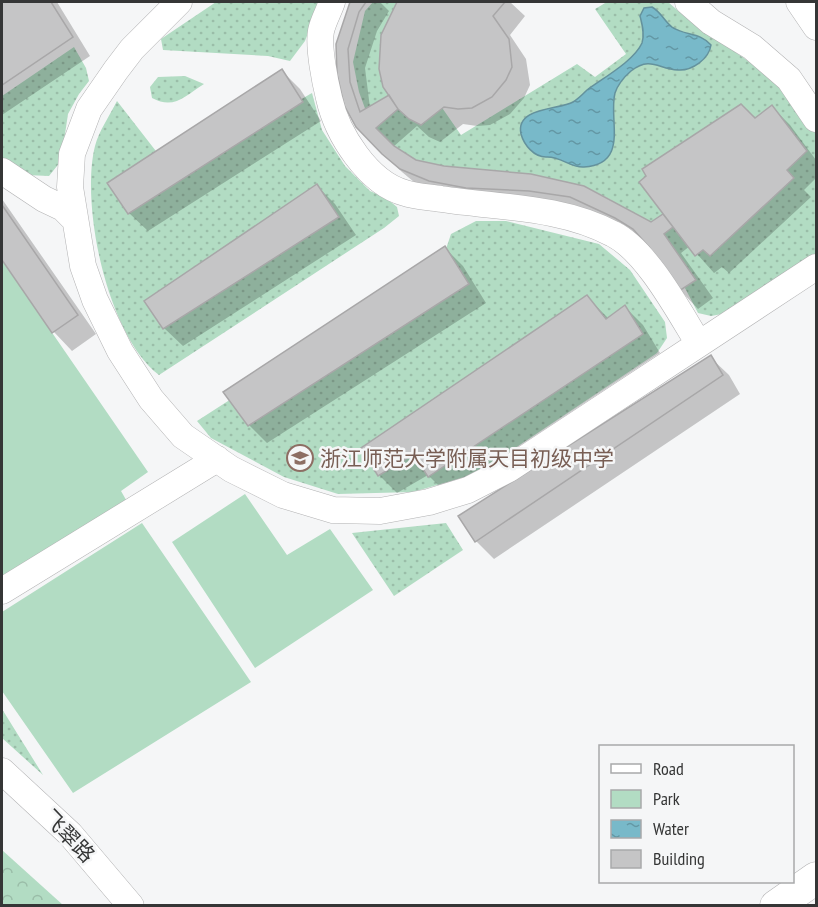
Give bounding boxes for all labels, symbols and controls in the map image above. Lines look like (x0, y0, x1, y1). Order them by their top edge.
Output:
school or university icon: 浙江师范大学附属天目初级中学 (285, 443, 315, 473)
place label: 浙江师范大学附属天目初级中学 (320, 445, 614, 472)
legend (599, 745, 794, 883)
text: Road (653, 757, 684, 780)
text: Park (653, 787, 680, 810)
street label: 飞翠路 (37, 804, 101, 868)
text: Water (653, 817, 689, 840)
text: Building (653, 847, 705, 870)

